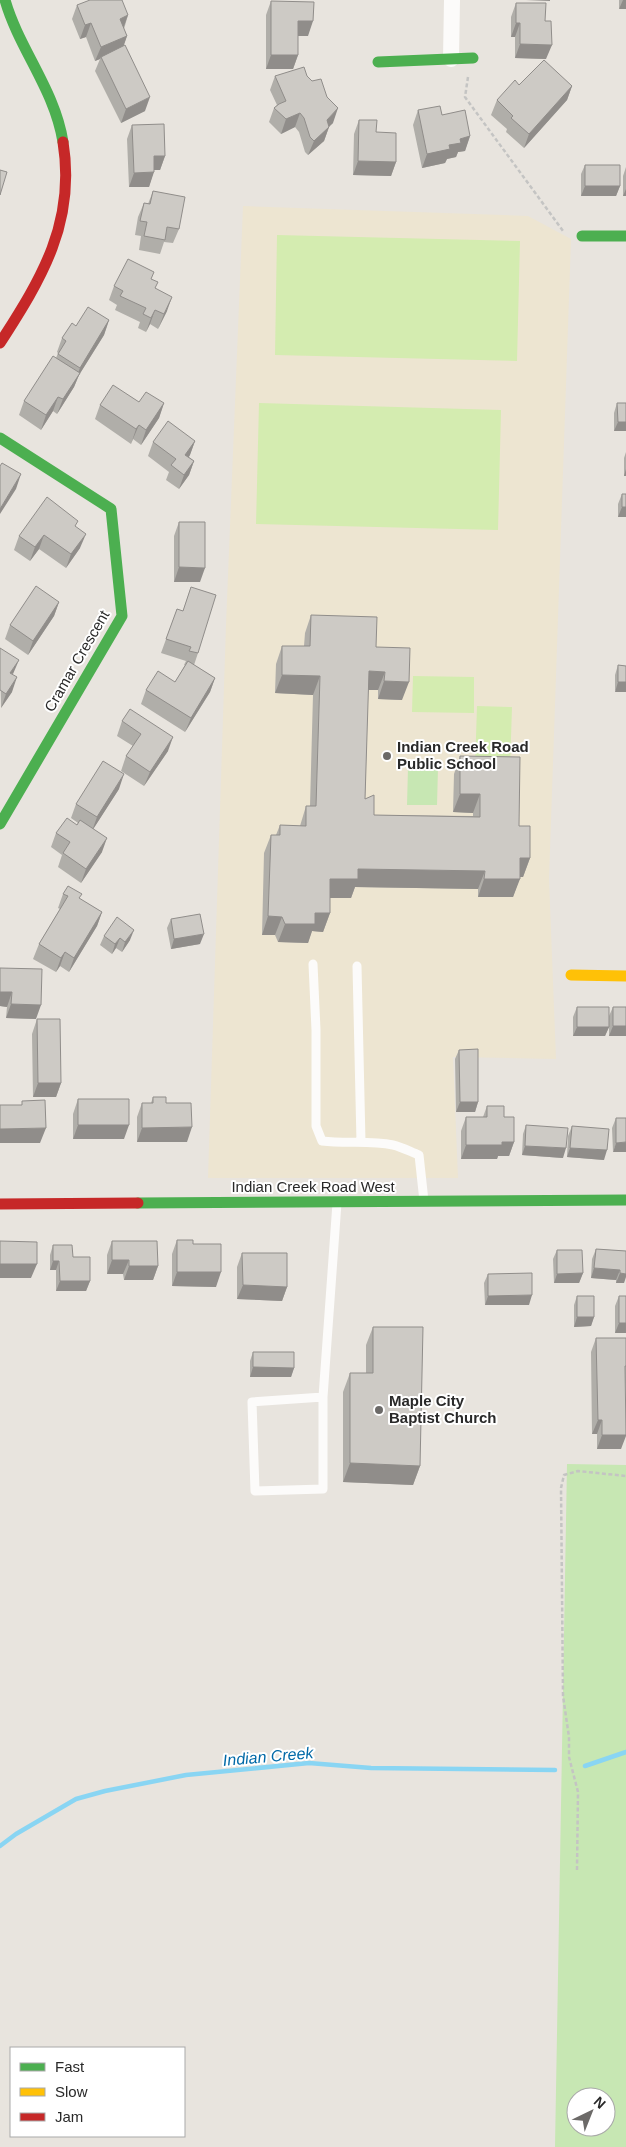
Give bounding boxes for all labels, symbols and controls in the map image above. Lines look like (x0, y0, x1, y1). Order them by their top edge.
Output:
street label: Cramar Crescent (41, 606, 113, 714)
place label: Indian Creek Road Public School (397, 738, 529, 772)
marker: Indian Creek Road Public School (381, 750, 393, 762)
street label: Indian Creek Road West (231, 1178, 395, 1195)
place label: Maple City Baptist Church (389, 1392, 497, 1426)
marker: Maple City Baptist Church (373, 1404, 385, 1416)
water label: Indian Creek (222, 1744, 315, 1769)
legend (10, 2047, 185, 2137)
text: Fast (55, 2058, 85, 2075)
text: Slow (55, 2083, 88, 2100)
north arrow (566, 2087, 616, 2137)
text: N (591, 2093, 609, 2112)
text: Jam (55, 2108, 83, 2125)

